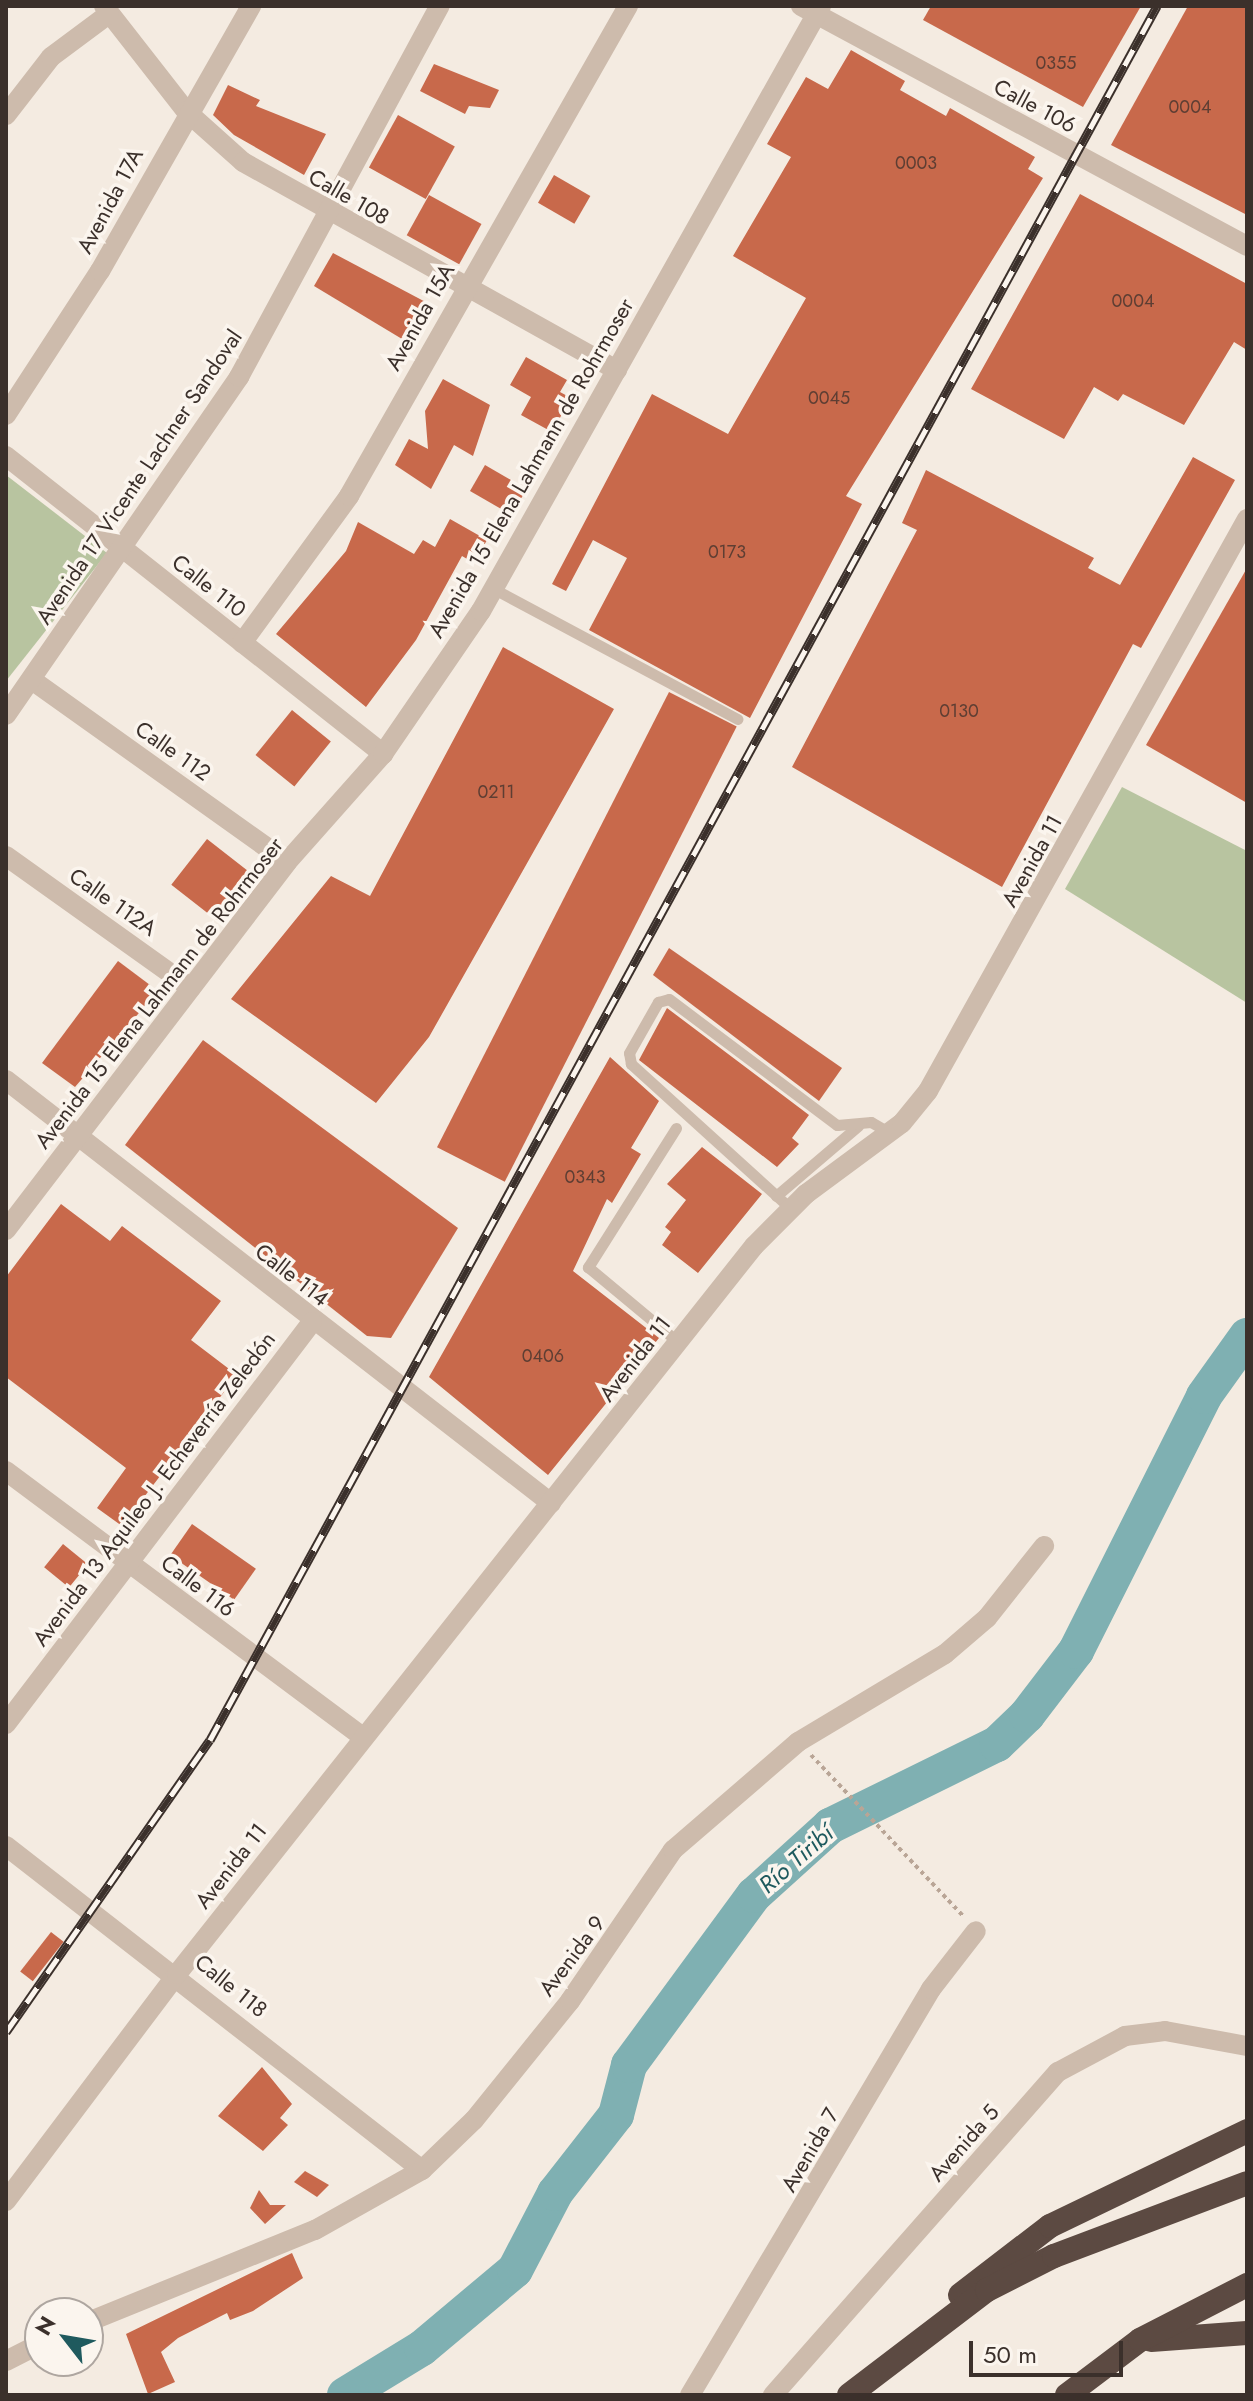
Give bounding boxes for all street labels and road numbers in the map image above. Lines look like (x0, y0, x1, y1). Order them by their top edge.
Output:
street label: Calle 106 (989, 73, 1081, 139)
street label: Avenida 17A (71, 144, 149, 258)
street label: Calle 108 (304, 163, 394, 231)
street label: Avenida 15A (380, 259, 460, 375)
street label: Avenida 15 Elena Lahmann de Rohrmoser (423, 294, 639, 642)
street label: Avenida 17 Vicente Lachner Sandoval (30, 325, 248, 629)
street label: Calle 110 (167, 549, 251, 623)
street label: Calle 112 (130, 716, 216, 786)
street label: Avenida 11 (996, 810, 1068, 912)
street label: Avenida 15 Elena Lahmann de Rohrmoser (29, 832, 289, 1154)
street label: Calle 112A (64, 862, 162, 942)
street label: Calle 114 (250, 1238, 334, 1312)
street label: Avenida 11 (594, 1311, 676, 1407)
street label: Avenida 13 Aquileo J. Echeverría Zeledón (27, 1327, 281, 1651)
street label: Calle 116 (156, 1550, 240, 1622)
street label: Avenida 11 (190, 1818, 272, 1914)
street label: Avenida 9 (533, 1911, 611, 2001)
street label: Calle 118 (189, 1949, 273, 2023)
street label: Avenida 5 (923, 2099, 1005, 2187)
street label: Avenida 7 (775, 2103, 845, 2197)

